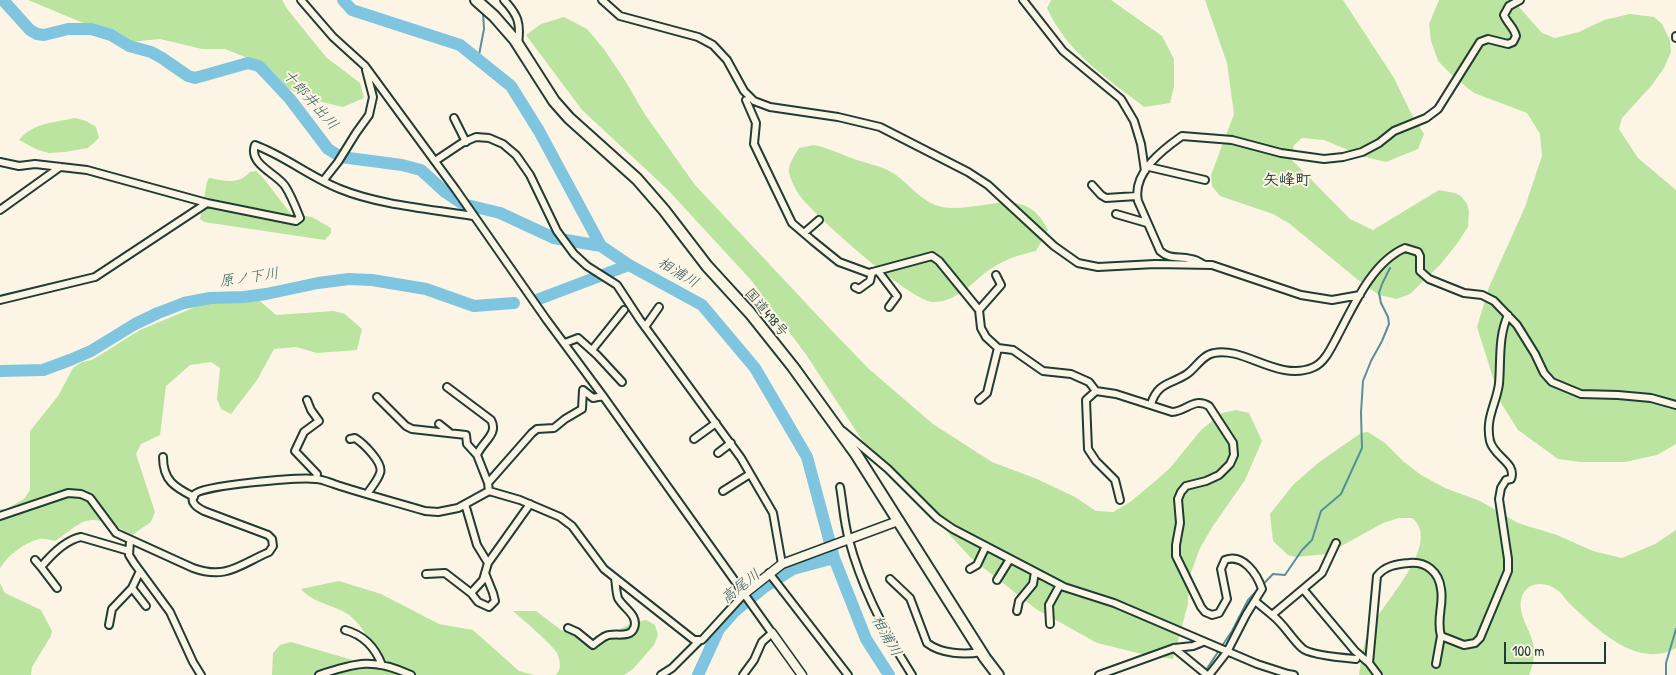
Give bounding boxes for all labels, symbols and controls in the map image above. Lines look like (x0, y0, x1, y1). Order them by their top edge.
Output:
water label: 十郎井出川 (278, 66, 342, 134)
district label: 矢峰町 (1263, 171, 1311, 191)
water label: 相浦川 (654, 254, 702, 292)
water label: 原ノ下川 (218, 265, 280, 291)
street label: 国道498号 (741, 285, 791, 341)
water label: 高尾川 (718, 566, 764, 608)
water label: 相浦川 (867, 612, 905, 660)
scale bar (1506, 632, 1608, 664)
text: 100 m (1512, 640, 1545, 661)

